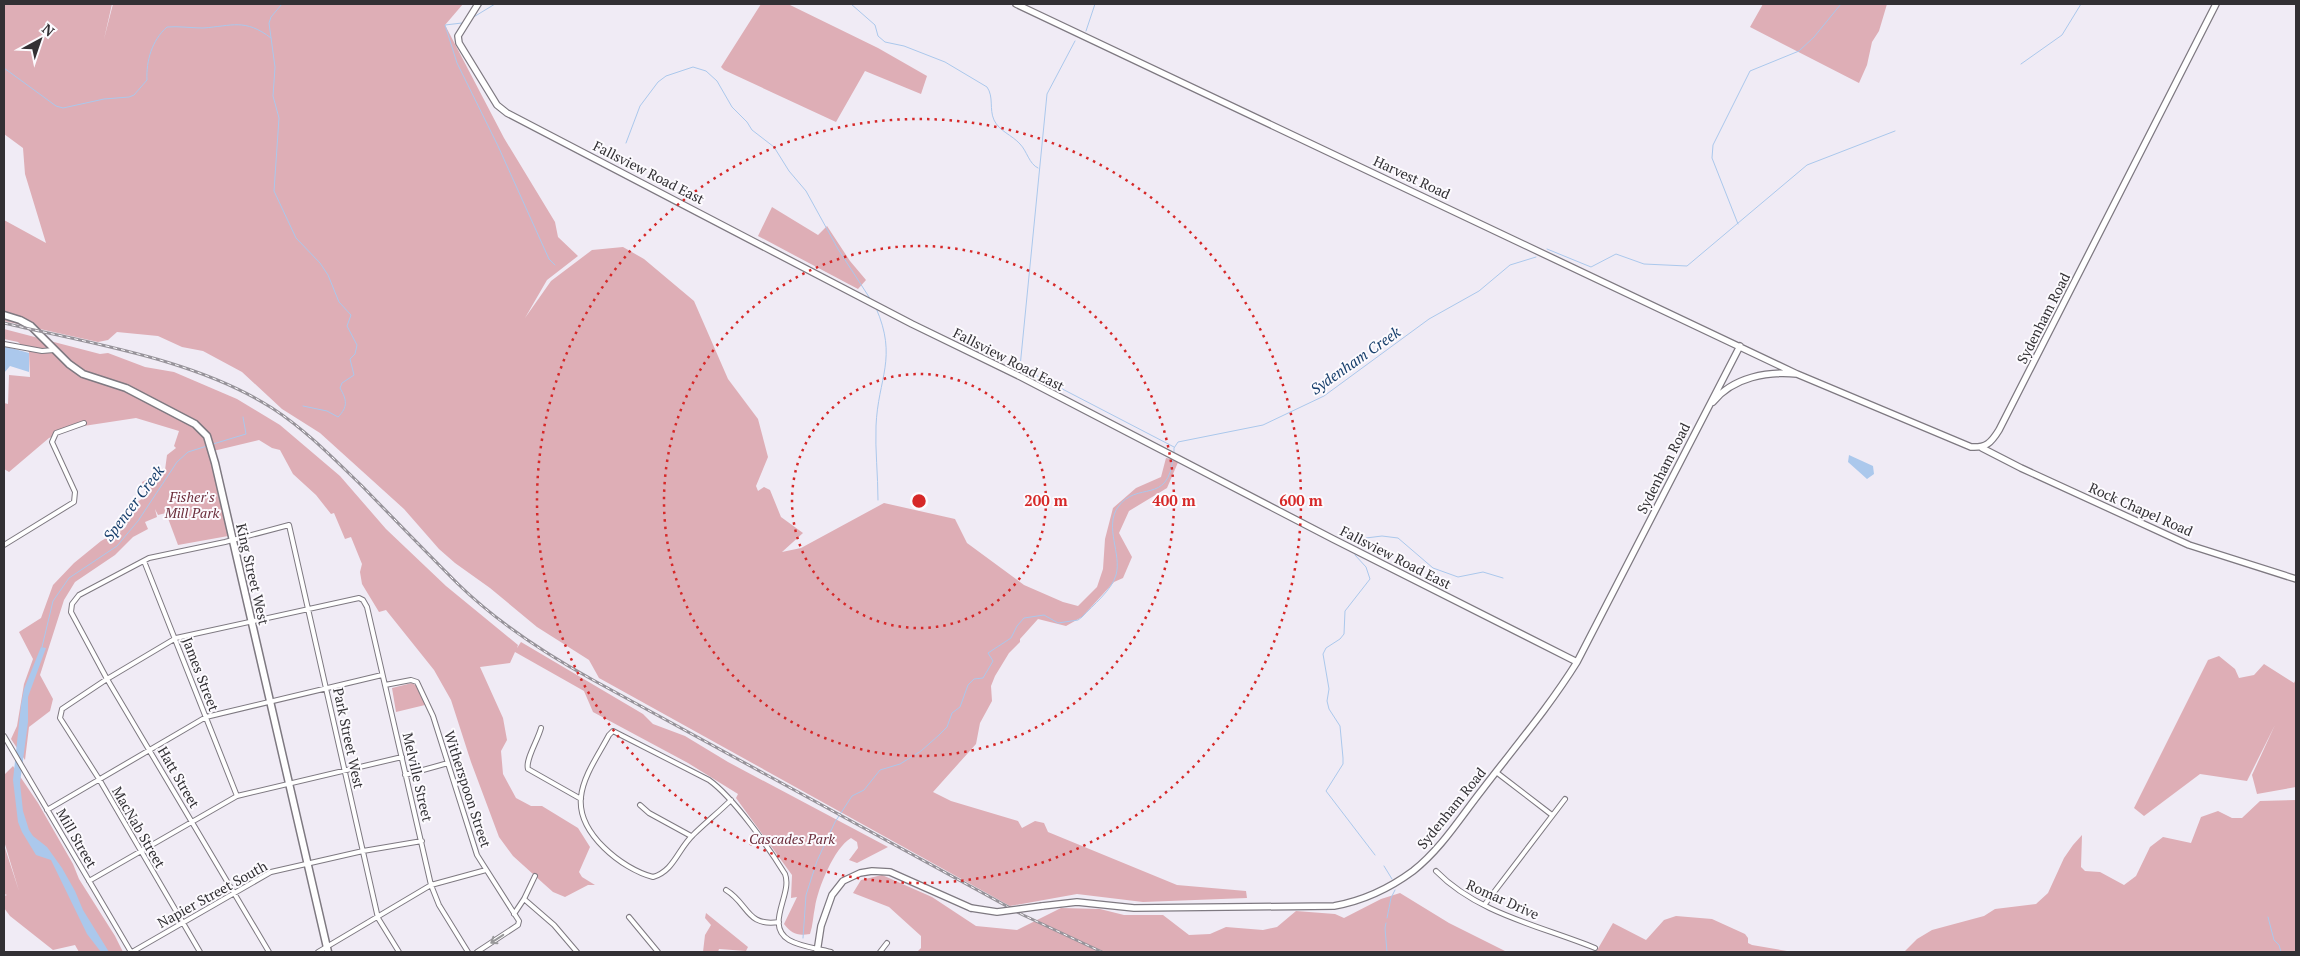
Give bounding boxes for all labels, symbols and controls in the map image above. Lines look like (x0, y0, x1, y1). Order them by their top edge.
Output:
north arrow (15, 15, 65, 65)
text: N (39, 19, 59, 41)
street label: Fallsview Road East (590, 136, 708, 209)
street label: Harvest Road (1371, 151, 1454, 203)
street label: Sydenham Road (2012, 269, 2074, 367)
water label: Sydenham Creek (1306, 321, 1405, 398)
street label: Fallsview Road East (950, 323, 1068, 396)
street label: Sydenham Road (1632, 419, 1694, 517)
water label: Spencer Creek (98, 460, 169, 545)
street label: Rock Chapel Road (2086, 478, 2196, 540)
park label: Fisher's Mill Park (164, 487, 220, 522)
text: 200 m (1024, 490, 1068, 510)
text: 400 m (1152, 490, 1196, 510)
text: 600 m (1279, 490, 1323, 510)
centre of rings (910, 492, 928, 510)
street label: King Street West (232, 521, 274, 627)
street label: Fallsview Road East (1337, 521, 1455, 594)
street label: James Street (178, 634, 224, 714)
street label: Park Street West (329, 686, 369, 791)
street label: Witherspoon Street (440, 728, 496, 851)
street label: Melville Street (399, 731, 438, 824)
street label: Hatt Street (154, 743, 205, 812)
street label: Sydenham Road (1412, 763, 1490, 853)
street label: MacNab Street (108, 783, 170, 872)
street label: Mill Street (52, 805, 102, 872)
park label: Cascades Park (749, 829, 835, 848)
street label: Napier Street South (154, 856, 270, 932)
street label: Romar Drive (1464, 875, 1542, 923)
one-way arrow (490, 934, 504, 944)

